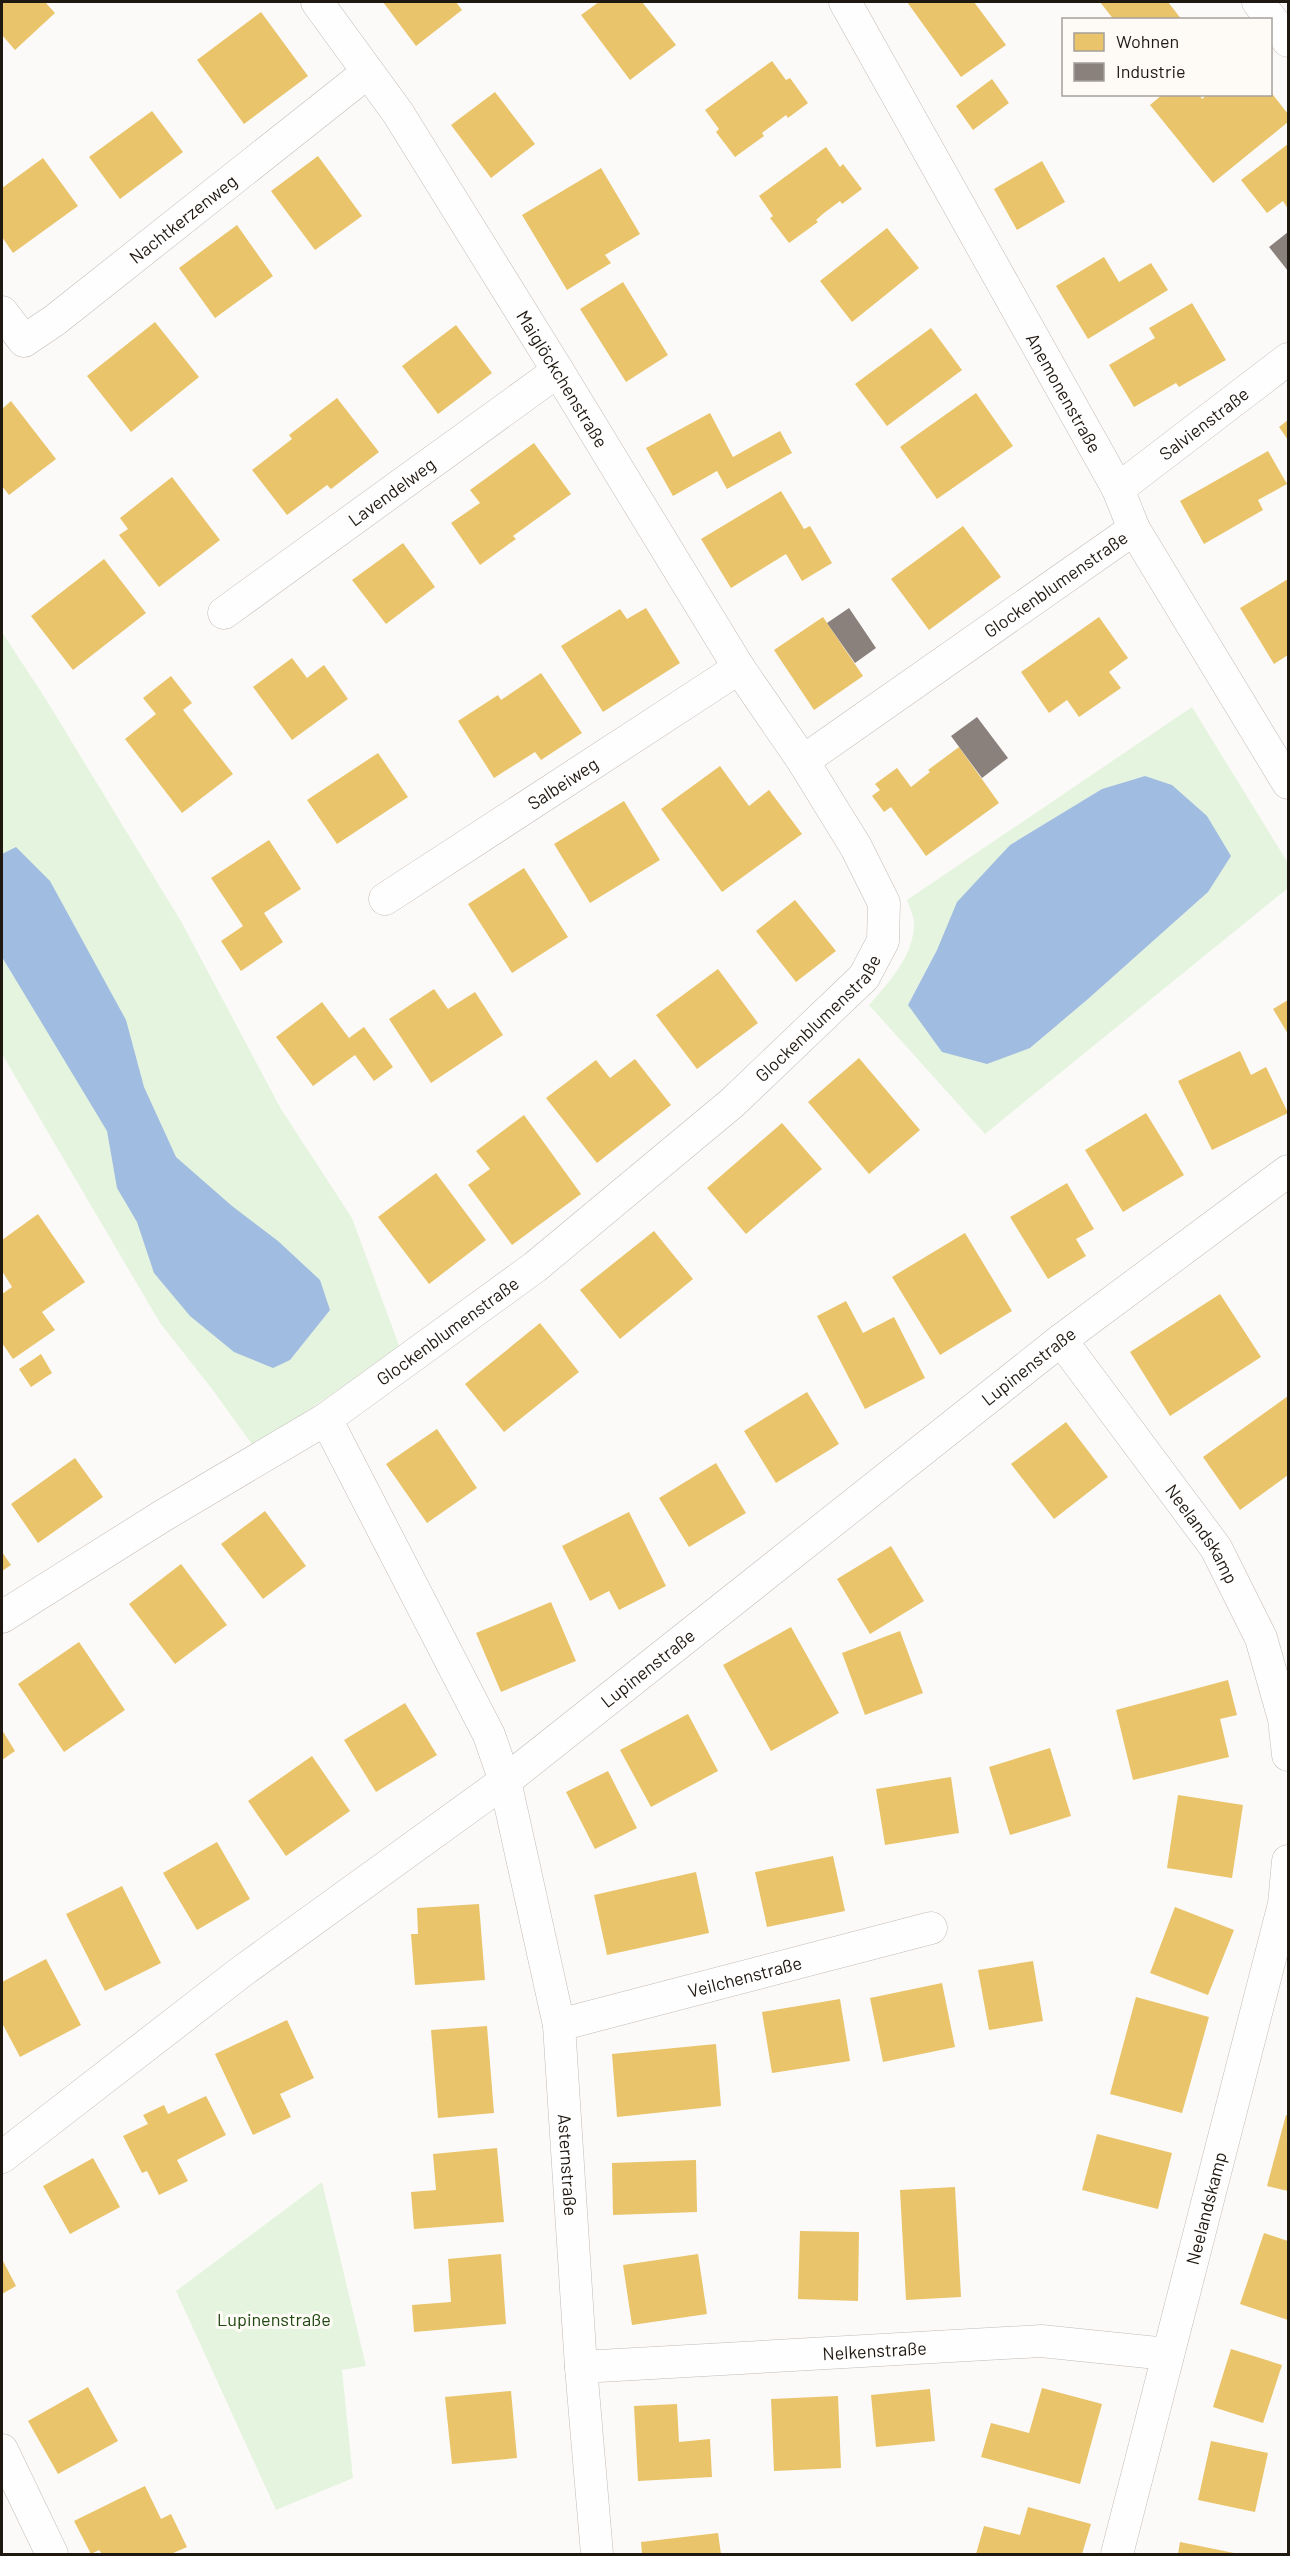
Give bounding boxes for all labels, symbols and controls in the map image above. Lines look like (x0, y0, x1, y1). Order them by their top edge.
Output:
legend (1062, 18, 1272, 96)
text: Wohnen (1116, 30, 1179, 52)
text: Industrie (1116, 60, 1186, 82)
street label: Nachtkerzenweg (125, 169, 241, 268)
street label: Maiglöckchenstraße (512, 306, 613, 451)
street label: Anemonenstraße (1022, 329, 1106, 457)
street label: Salvienstraße (1155, 382, 1253, 465)
street label: Lavendelweg (344, 453, 439, 530)
street label: Glockenblumenstraße (979, 526, 1132, 642)
street label: Salbeiweg (523, 752, 602, 814)
street label: Glockenblumenstraße (750, 951, 885, 1086)
street label: Glockenblumenstraße (372, 1272, 523, 1390)
street label: Lupinenstraße (977, 1322, 1080, 1410)
street label: Neelandskamp (1161, 1479, 1243, 1587)
street label: Lupinenstraße (596, 1624, 699, 1712)
street label: Veilchenstraße (685, 1951, 804, 2002)
street label: Asternstraße (554, 2113, 582, 2217)
street label: Neelandskamp (1181, 2149, 1231, 2267)
park label: Lupinenstraße (217, 2308, 331, 2330)
street label: Nelkenstraße (822, 2336, 927, 2364)

